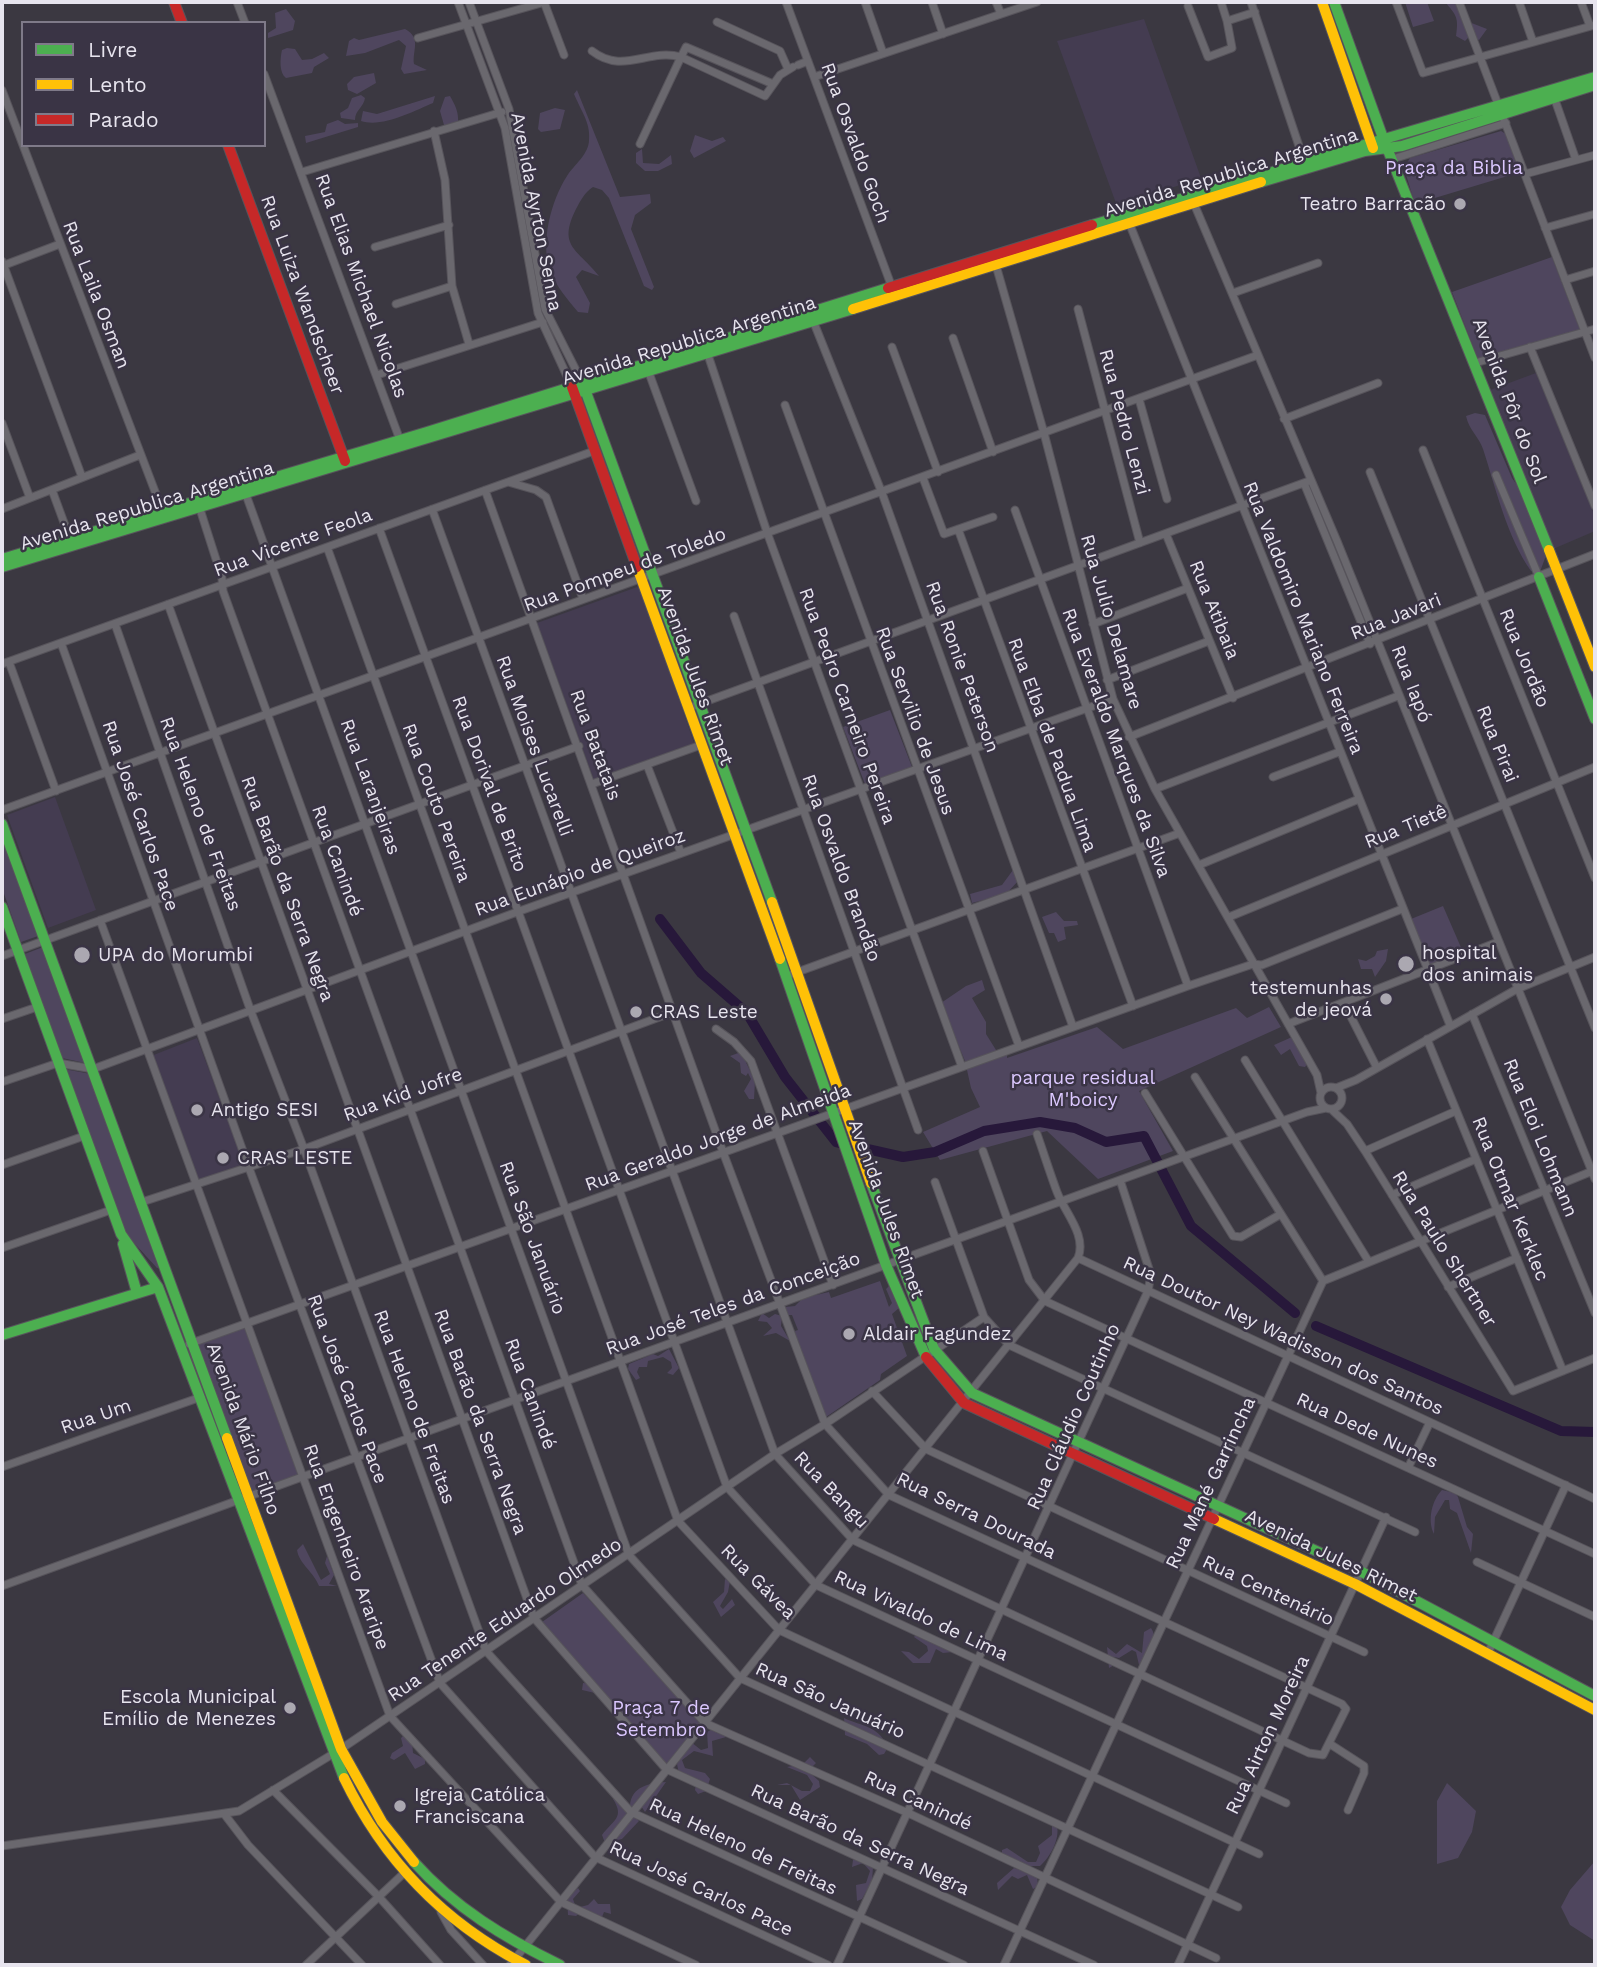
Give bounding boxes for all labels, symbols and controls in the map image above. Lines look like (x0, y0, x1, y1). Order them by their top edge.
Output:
legend (21, 21, 266, 147)
text: Livre (88, 37, 137, 62)
street label: Rua Osvaldo Goch (815, 60, 895, 226)
text: Lento (88, 72, 147, 97)
text: Parado (88, 107, 159, 132)
street label: Avenida Ayrton Senna (506, 111, 566, 313)
street label: Avenida Republica Argentina (1101, 123, 1361, 223)
park label: Praça da Biblia (1385, 157, 1523, 179)
street label: Rua Elias Michael Nicolas (310, 171, 412, 401)
street label: Rua Luiza Wandscheer (255, 192, 349, 398)
place label: Teatro Barracão (1300, 193, 1446, 215)
marker: Teatro Barracão (1452, 196, 1468, 212)
street label: Rua Laila Osman (57, 218, 135, 372)
street label: Avenida Republica Argentina (559, 291, 819, 391)
street label: Avenida Pôr do Sol (1467, 315, 1551, 487)
street label: Rua Pedro Lenzi (1094, 347, 1154, 497)
street label: Avenida Republica Argentina (17, 456, 277, 556)
street label: Rua Valdomiro Mariano Ferreira (1238, 478, 1368, 758)
street label: Rua Vicente Feola (211, 504, 375, 582)
street label: Rua Pompeu de Toledo (521, 523, 729, 617)
street label: Rua Julio Delamare (1075, 532, 1147, 712)
street label: Rua Atibaia (1184, 557, 1244, 663)
street label: Rua Ronie Peterson (920, 578, 1004, 756)
street label: Avenida Jules Rimet (652, 583, 738, 769)
street label: Rua Pedro Carneiro Pereira (794, 585, 900, 827)
street label: Rua Javari (1347, 589, 1445, 645)
street label: Rua Everaldo Marques da Silva (1057, 605, 1175, 881)
street label: Rua Jordão (1494, 605, 1554, 711)
street label: Rua Servilio de Jesus (870, 624, 960, 818)
street label: Rua Elba de Padua Lima (1003, 635, 1101, 855)
street label: Rua Iapó (1386, 642, 1436, 726)
street label: Rua Moises Lucarelli (491, 652, 577, 840)
street label: Rua Batatais (564, 686, 626, 804)
street label: Rua Dorival de Brito (446, 693, 532, 875)
street label: Rua Pirai (1471, 702, 1523, 786)
street label: Rua Heleno de Freitas (154, 714, 246, 914)
street label: Rua Laranjeiras (335, 716, 405, 858)
street label: Rua José Carlos Pace (97, 718, 183, 914)
street label: Rua Couto Pereira (397, 720, 475, 886)
street label: Rua Osvaldo Brandão (796, 771, 886, 965)
street label: Rua Barão da Serra Negra (235, 773, 339, 1005)
street label: Rua Tietê (1361, 800, 1451, 854)
street label: Rua Canindé (306, 802, 368, 920)
street label: Rua Eunápio de Queiroz (472, 824, 688, 922)
place label: hospital dos animais (1422, 942, 1533, 986)
place label: UPA do Morumbi (98, 944, 253, 966)
marker: UPA do Morumbi (72, 945, 92, 965)
marker: hospital dos animais (1396, 954, 1416, 974)
place label: testemunhas de jeová (1250, 977, 1372, 1021)
marker: testemunhas de jeová (1378, 991, 1394, 1007)
place label: CRAS Leste (650, 1001, 758, 1023)
marker: CRAS Leste (628, 1004, 644, 1020)
street label: Rua Eloi Lohmann (1498, 1055, 1582, 1221)
street label: Rua Kid Jofre (340, 1063, 466, 1127)
park label: parque residual M'boicy (1011, 1067, 1155, 1111)
street label: Rua Geraldo Jorge de Almeida (582, 1079, 854, 1197)
place label: Antigo SESI (211, 1099, 318, 1121)
marker: Antigo SESI (189, 1102, 205, 1118)
street label: Rua Otmar Kerklec (1467, 1113, 1553, 1285)
street label: Avenida Jules Rimet (843, 1116, 929, 1302)
place label: CRAS LESTE (237, 1147, 352, 1169)
marker: CRAS LESTE (215, 1150, 231, 1166)
street label: Rua São Januário (494, 1158, 570, 1318)
street label: Rua Paulo Shertner (1387, 1167, 1501, 1331)
street label: Rua José Teles da Conceição (603, 1247, 863, 1361)
street label: Rua Doutor Ney Wadisson dos Santos (1119, 1252, 1447, 1420)
street label: Rua José Carlos Pace (302, 1291, 392, 1487)
street label: Rua Barão da Serra Negra (428, 1306, 532, 1538)
street label: Rua Heleno de Freitas (368, 1307, 460, 1507)
street label: Rua Cláudio Coutinho (1023, 1320, 1125, 1514)
place label: Aldair Fagundez (863, 1323, 1011, 1345)
marker: Aldair Fagundez (841, 1326, 857, 1342)
street label: Rua Canindé (499, 1335, 561, 1453)
street label: Avenida Mário Filho (201, 1340, 285, 1518)
street label: Rua Dede Nunes (1293, 1388, 1441, 1474)
street label: Rua Mané Garrincha (1161, 1393, 1261, 1573)
street label: Rua Um (58, 1394, 134, 1440)
street label: Rua Engenheiro Araripe (298, 1441, 394, 1653)
street label: Rua Bangu (789, 1447, 873, 1533)
street label: Rua Serra Dourada (892, 1467, 1060, 1565)
street label: Avenida Jules Rimet (1241, 1504, 1421, 1608)
street label: Rua Tenente Eduardo Olmedo (384, 1533, 626, 1707)
street label: Rua Gávea (716, 1540, 800, 1624)
street label: Rua Centenário (1199, 1551, 1337, 1631)
street label: Rua Vivaldo de Lima (830, 1566, 1012, 1666)
street label: Rua Airton Moreira (1221, 1652, 1315, 1818)
street label: Rua São Januário (752, 1658, 908, 1744)
place label: Escola Municipal Emílio de Menezes (102, 1686, 276, 1730)
park label: Praça 7 de Setembro (612, 1697, 710, 1741)
marker: Escola Municipal Emílio de Menezes (282, 1700, 298, 1716)
street label: Rua Canindé (860, 1766, 976, 1836)
street label: Rua Barão da Serra Negra (747, 1779, 973, 1901)
place label: Igreja Católica Franciscana (414, 1784, 545, 1828)
street label: Rua Heleno de Freitas (645, 1793, 841, 1901)
marker: Igreja Católica Franciscana (392, 1798, 408, 1814)
street label: Rua José Carlos Pace (606, 1836, 796, 1942)

